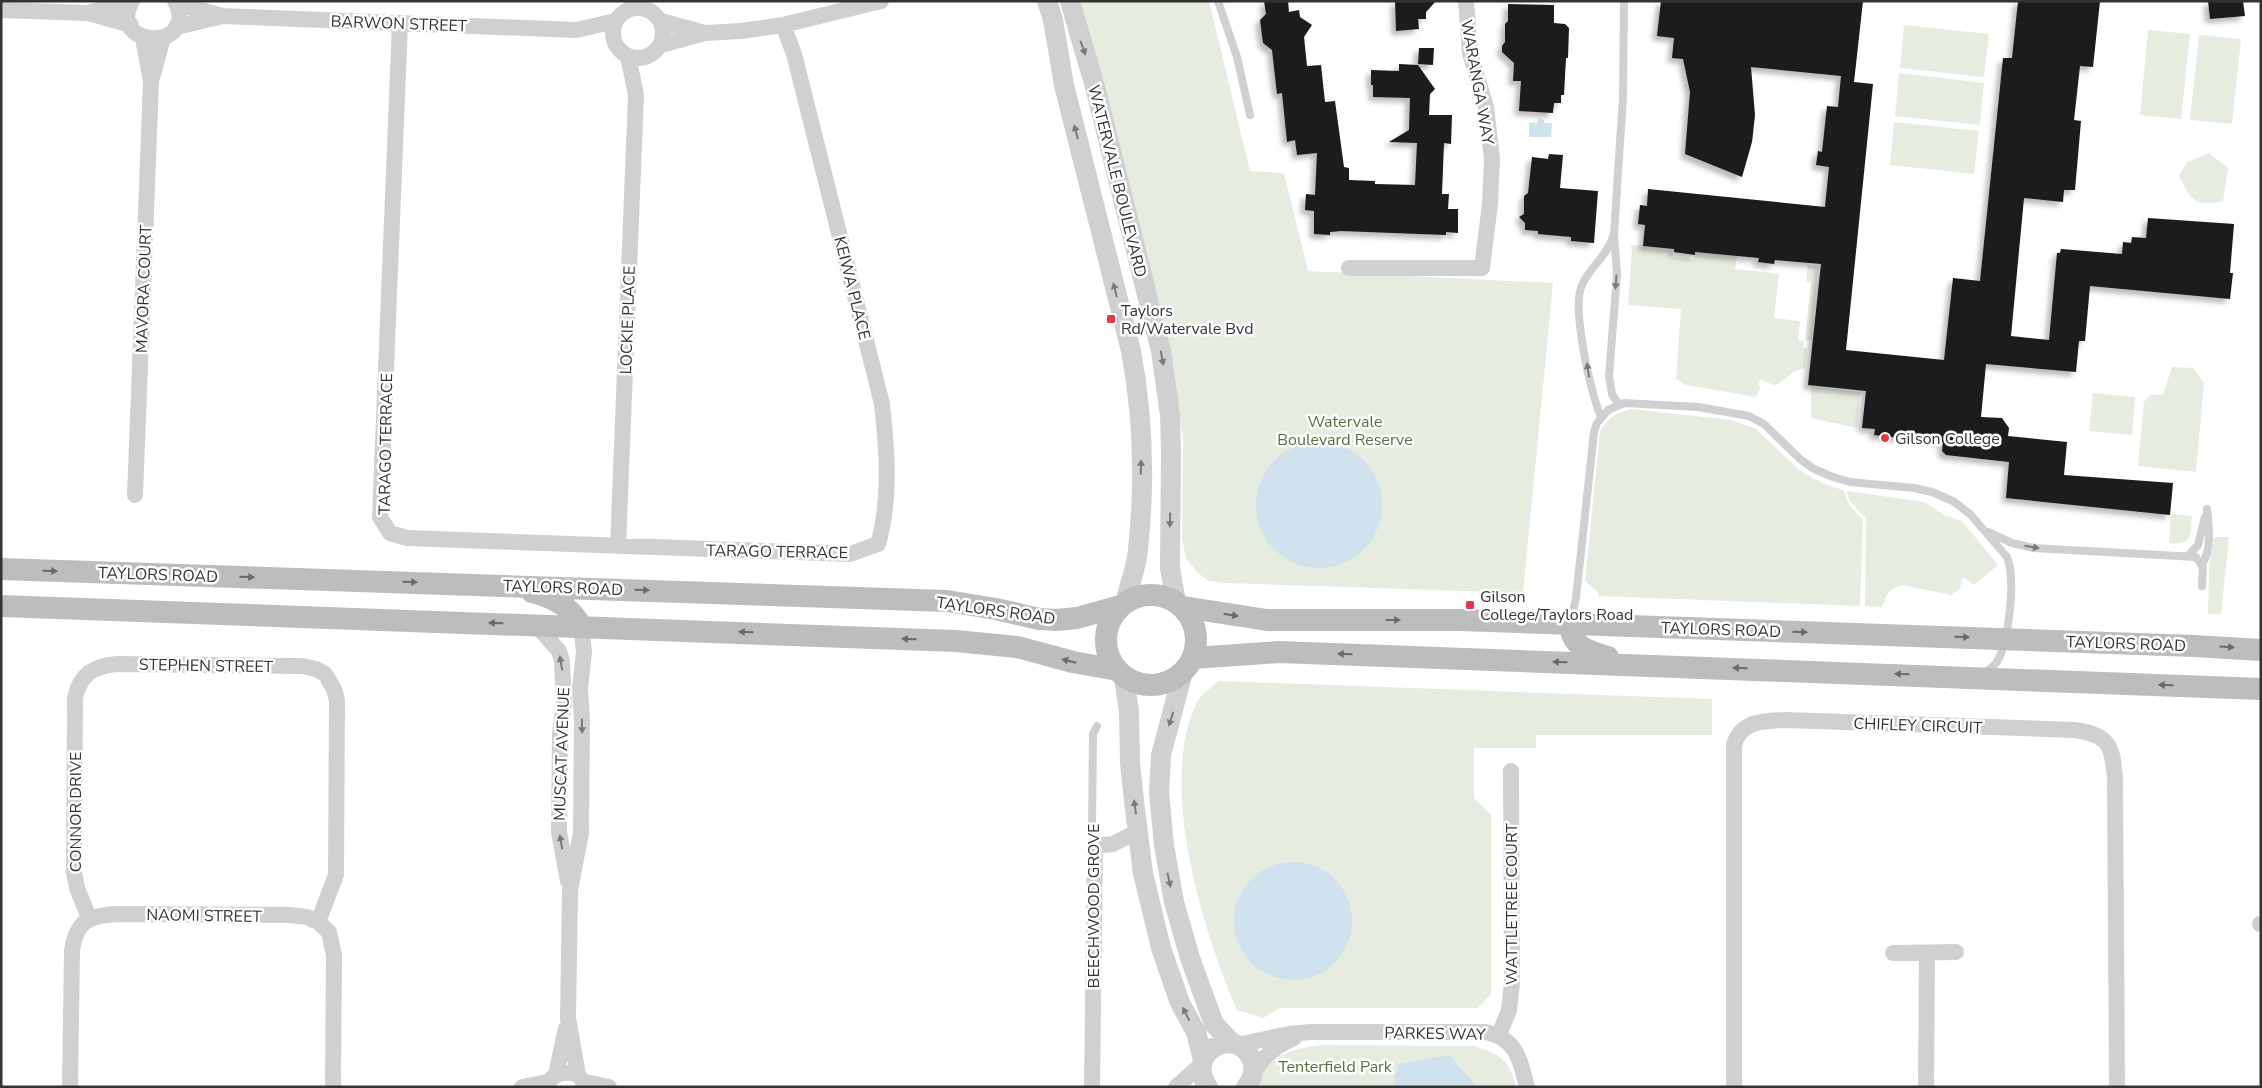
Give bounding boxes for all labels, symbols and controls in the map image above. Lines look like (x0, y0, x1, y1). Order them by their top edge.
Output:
street label: BARWON STREET (330, 11, 468, 37)
street label: WARANGA WAY (1455, 18, 1499, 147)
one-way arrow (1079, 41, 1087, 56)
street label: WATERVALE BOULEVARD (1082, 83, 1152, 280)
one-way arrow (1072, 124, 1080, 139)
street label: MAVORA COURT (131, 224, 157, 353)
street label: KEIWA PLACE (829, 234, 876, 342)
street label: LOCKIE PLACE (615, 265, 641, 375)
one-way arrow (1612, 275, 1620, 291)
one-way arrow (1111, 282, 1119, 297)
place label: Taylors Rd/Watervale Bvd (1121, 300, 1254, 340)
marker: Taylors Rd/Watervale Bvd (1105, 313, 1117, 325)
one-way arrow (1159, 351, 1167, 367)
one-way arrow (1584, 362, 1592, 378)
street label: TARAGO TERRACE (374, 373, 398, 515)
park label: Watervale Boulevard Reserve (1277, 411, 1413, 451)
place label: Gilson College (1895, 428, 2000, 450)
marker: Gilson College (1879, 432, 1891, 444)
one-way arrow (1138, 459, 1146, 475)
one-way arrow (1166, 512, 1174, 528)
street label: TARAGO TERRACE (706, 540, 848, 564)
one-way arrow (2024, 543, 2040, 551)
street label: TAYLORS ROAD (98, 562, 218, 588)
one-way arrow (42, 567, 58, 575)
one-way arrow (240, 573, 256, 581)
street label: TAYLORS ROAD (503, 575, 623, 601)
one-way arrow (402, 578, 418, 586)
one-way arrow (634, 586, 650, 594)
place label: Gilson College/Taylors Road (1480, 586, 1633, 626)
street label: TAYLORS ROAD (935, 592, 1057, 630)
marker: Gilson College/Taylors Road (1464, 599, 1476, 611)
one-way arrow (1223, 612, 1239, 620)
one-way arrow (1385, 616, 1401, 624)
street label: TAYLORS ROAD (1661, 617, 1781, 643)
one-way arrow (488, 619, 504, 627)
one-way arrow (738, 628, 754, 636)
one-way arrow (1792, 628, 1808, 636)
street label: TAYLORS ROAD (2066, 631, 2186, 657)
one-way arrow (900, 634, 916, 642)
one-way arrow (1955, 634, 1971, 642)
one-way arrow (2219, 644, 2235, 652)
one-way arrow (1337, 650, 1353, 658)
street label: STEPHEN STREET (139, 654, 274, 678)
one-way arrow (557, 655, 565, 671)
one-way arrow (1061, 657, 1076, 665)
one-way arrow (1552, 658, 1568, 666)
one-way arrow (1732, 664, 1748, 672)
one-way arrow (1894, 670, 1910, 678)
one-way arrow (2158, 681, 2174, 689)
street label: MUSCAT AVENUE (549, 687, 575, 821)
one-way arrow (1166, 712, 1174, 727)
street label: CHIFLEY CIRCUIT (1853, 713, 1983, 739)
one-way arrow (578, 718, 586, 734)
street label: CONNOR DRIVE (65, 752, 87, 872)
one-way arrow (1130, 798, 1138, 814)
street label: WATTLETREE COURT (1501, 823, 1523, 985)
street label: BEECHWOOD GROVE (1083, 824, 1105, 988)
one-way arrow (556, 834, 564, 850)
one-way arrow (1166, 872, 1174, 888)
street label: NAOMI STREET (146, 904, 262, 928)
one-way arrow (1182, 1007, 1190, 1022)
street label: PARKES WAY (1384, 1022, 1486, 1046)
park label: Tenterfield Park (1278, 1056, 1393, 1078)

